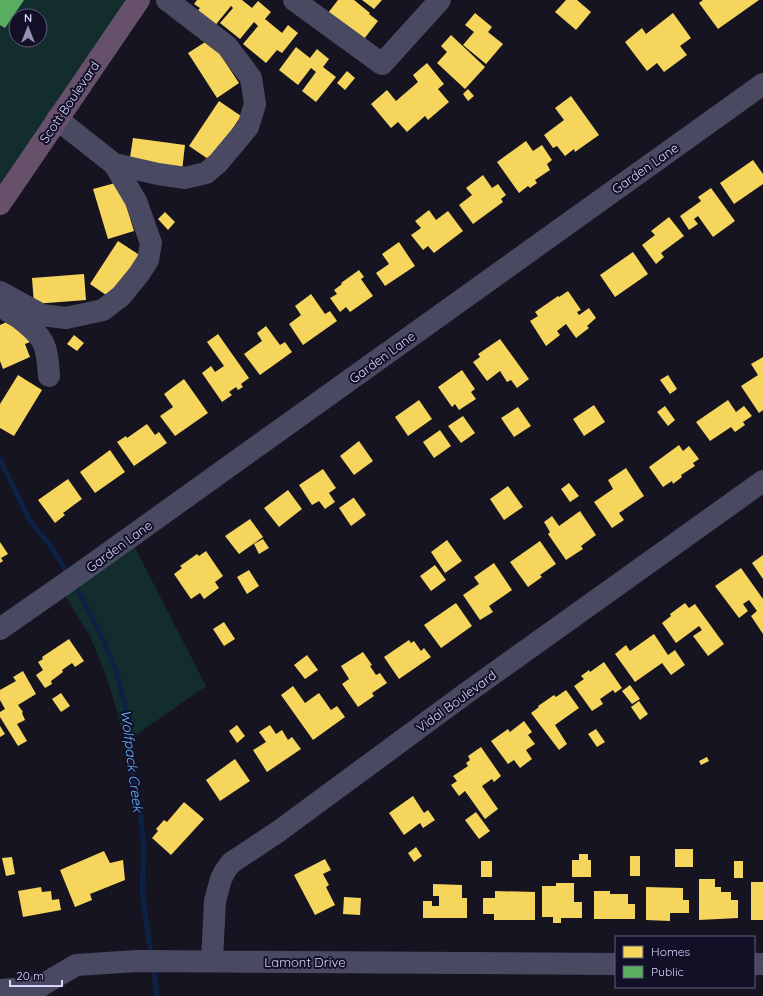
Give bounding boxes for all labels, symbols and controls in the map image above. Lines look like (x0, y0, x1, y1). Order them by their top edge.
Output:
north arrow (8, 8, 48, 48)
text: N (24, 11, 32, 25)
street label: Scott Boulevard (36, 58, 102, 146)
street label: Garden Lane (609, 139, 681, 197)
street label: Garden Lane (346, 328, 418, 386)
street label: Garden Lane (83, 517, 155, 575)
street label: Vidal Boulevard (413, 667, 499, 735)
water label: Wolfpack Creek (117, 709, 147, 815)
legend (615, 936, 755, 988)
text: Homes (651, 944, 691, 959)
street label: Lamont Drive (264, 954, 346, 970)
scale bar (10, 962, 62, 988)
text: Public (651, 964, 684, 979)
text: 20 m (16, 968, 44, 983)

